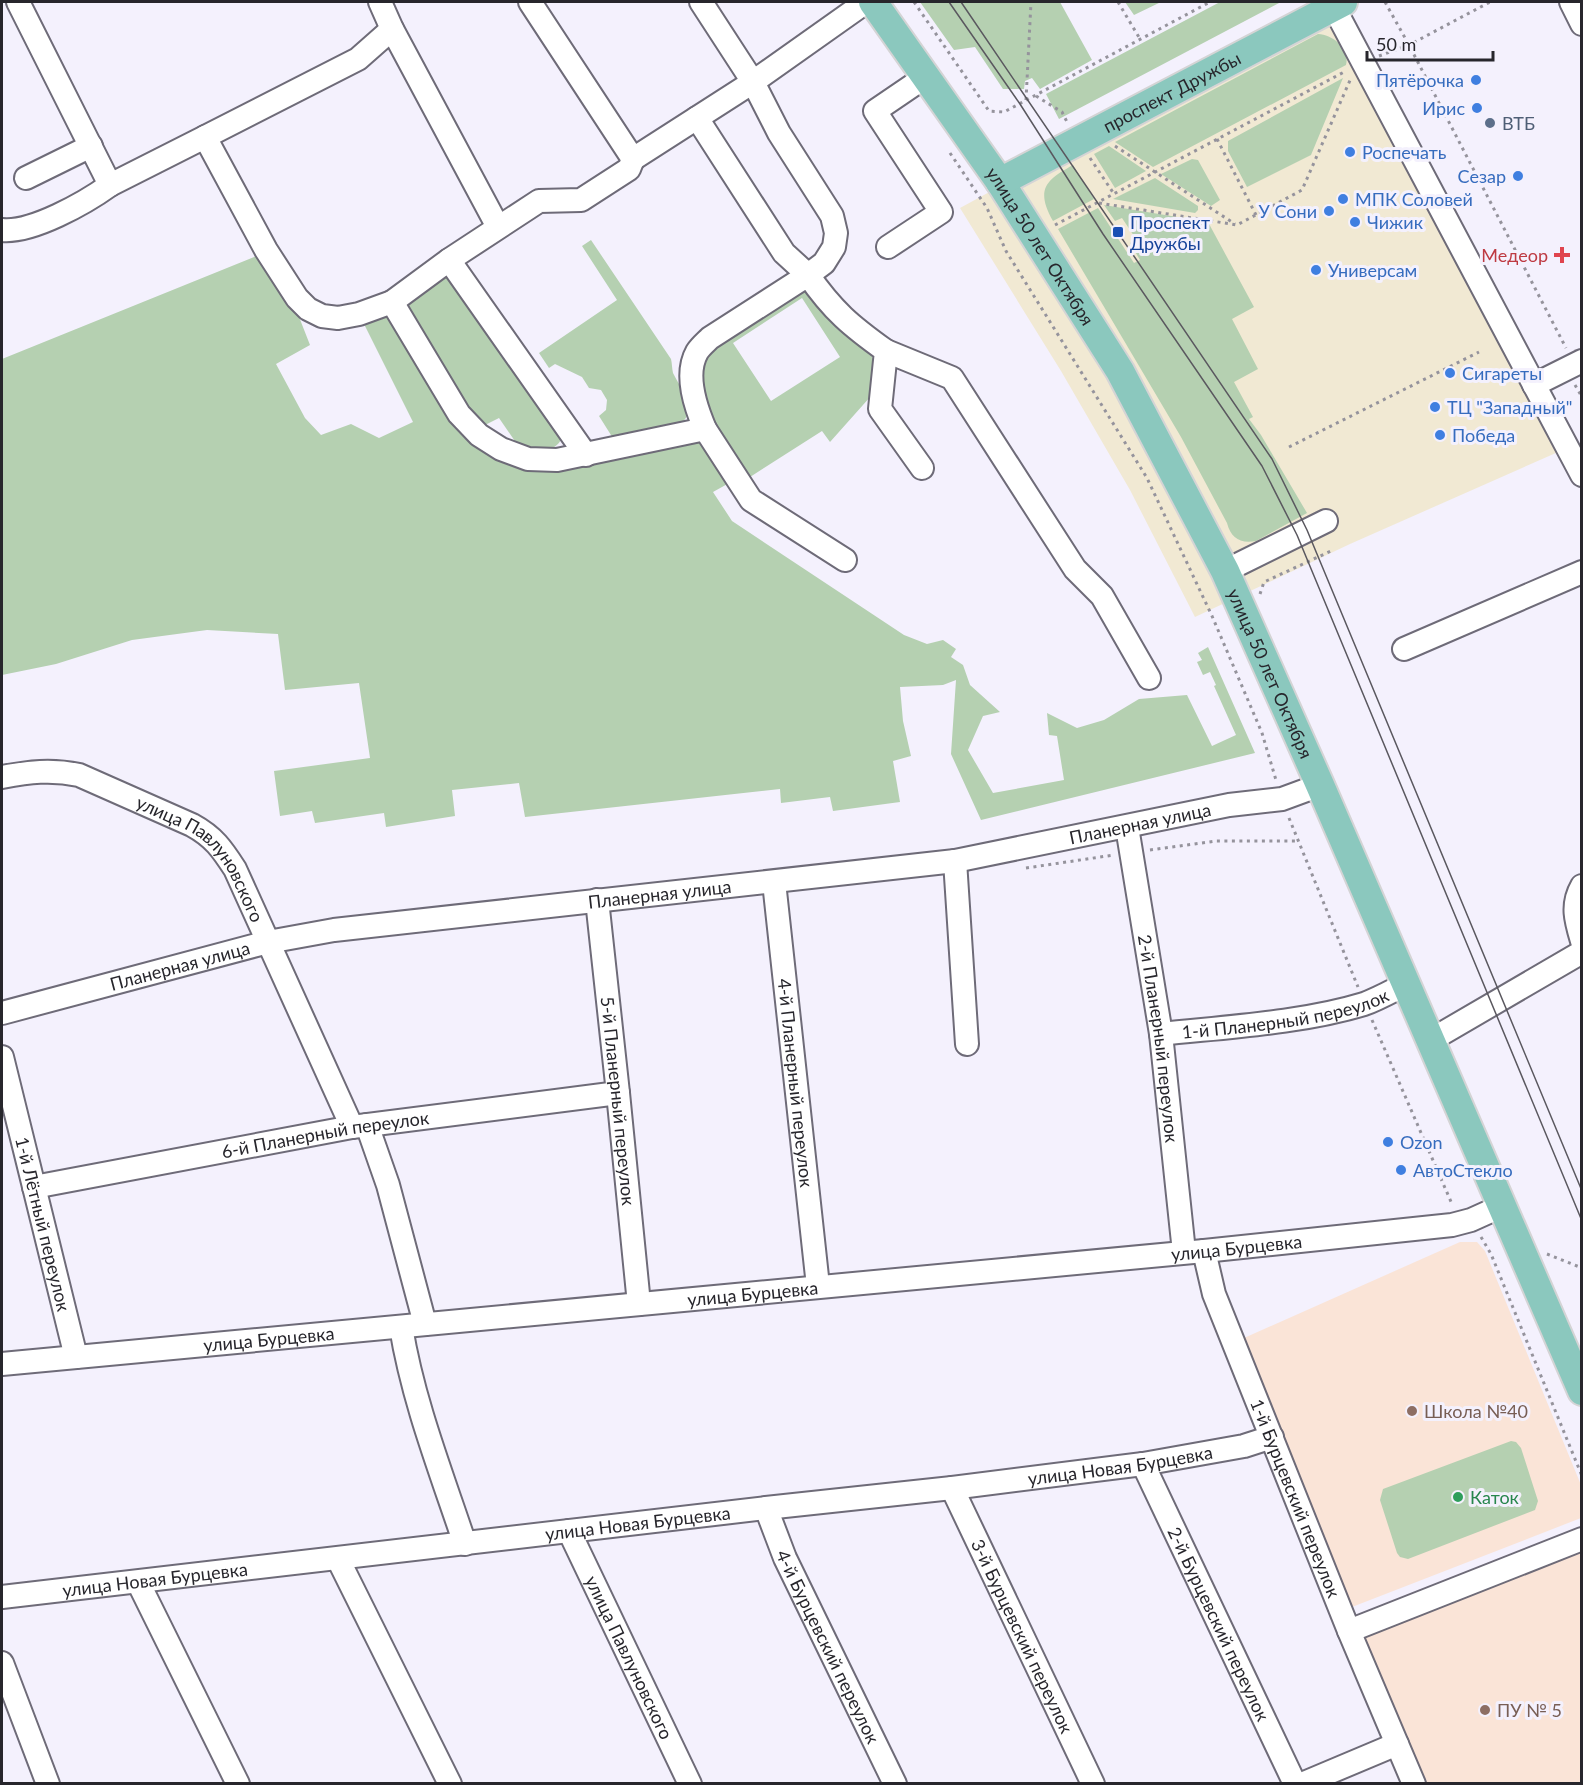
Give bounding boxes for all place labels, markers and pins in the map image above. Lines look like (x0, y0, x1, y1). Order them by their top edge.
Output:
place label: Пятёрочка (1376, 69, 1464, 91)
marker: Пятёрочка (1469, 73, 1483, 87)
place label: Ирис (1422, 97, 1465, 119)
marker: Ирис (1470, 101, 1484, 115)
place label: ВТБ (1502, 112, 1535, 134)
marker: ВТБ (1483, 116, 1497, 130)
place label: Роспечать (1362, 141, 1447, 163)
marker: Роспечать (1343, 145, 1357, 159)
place label: Сезар (1458, 165, 1506, 187)
marker: Сезар (1511, 169, 1525, 183)
place label: МПК Соловей (1355, 188, 1473, 210)
marker: МПК Соловей (1336, 192, 1350, 206)
place label: У Сони (1259, 200, 1317, 222)
marker: У Сони (1322, 204, 1336, 218)
place label: Проспект Дружбы (1130, 211, 1210, 254)
place label: Чижик (1367, 211, 1424, 233)
marker: Чижик (1348, 215, 1362, 229)
marker: Проспект Дружбы (1111, 225, 1125, 239)
place label: Медеор (1481, 244, 1548, 266)
marker: Медеор (1553, 246, 1571, 264)
place label: Универсам (1328, 259, 1417, 281)
marker: Универсам (1309, 263, 1323, 277)
place label: Сигареты (1462, 362, 1542, 384)
marker: Сигареты (1443, 366, 1457, 380)
place label: ТЦ "Западный" (1447, 396, 1572, 418)
marker: ТЦ "Западный" (1428, 400, 1442, 414)
place label: Победа (1452, 424, 1515, 446)
marker: Победа (1433, 428, 1447, 442)
place label: Ozon (1400, 1131, 1442, 1153)
marker: Ozon (1381, 1135, 1395, 1149)
place label: АвтоСтекло (1413, 1159, 1513, 1181)
marker: АвтоСтекло (1394, 1163, 1408, 1177)
place label: Школа №40 (1424, 1400, 1528, 1422)
marker: Школа №40 (1405, 1404, 1419, 1418)
place label: Каток (1470, 1486, 1520, 1508)
marker: Каток (1451, 1490, 1465, 1504)
place label: ПУ № 5 (1497, 1699, 1562, 1721)
marker: ПУ № 5 (1478, 1703, 1492, 1717)

